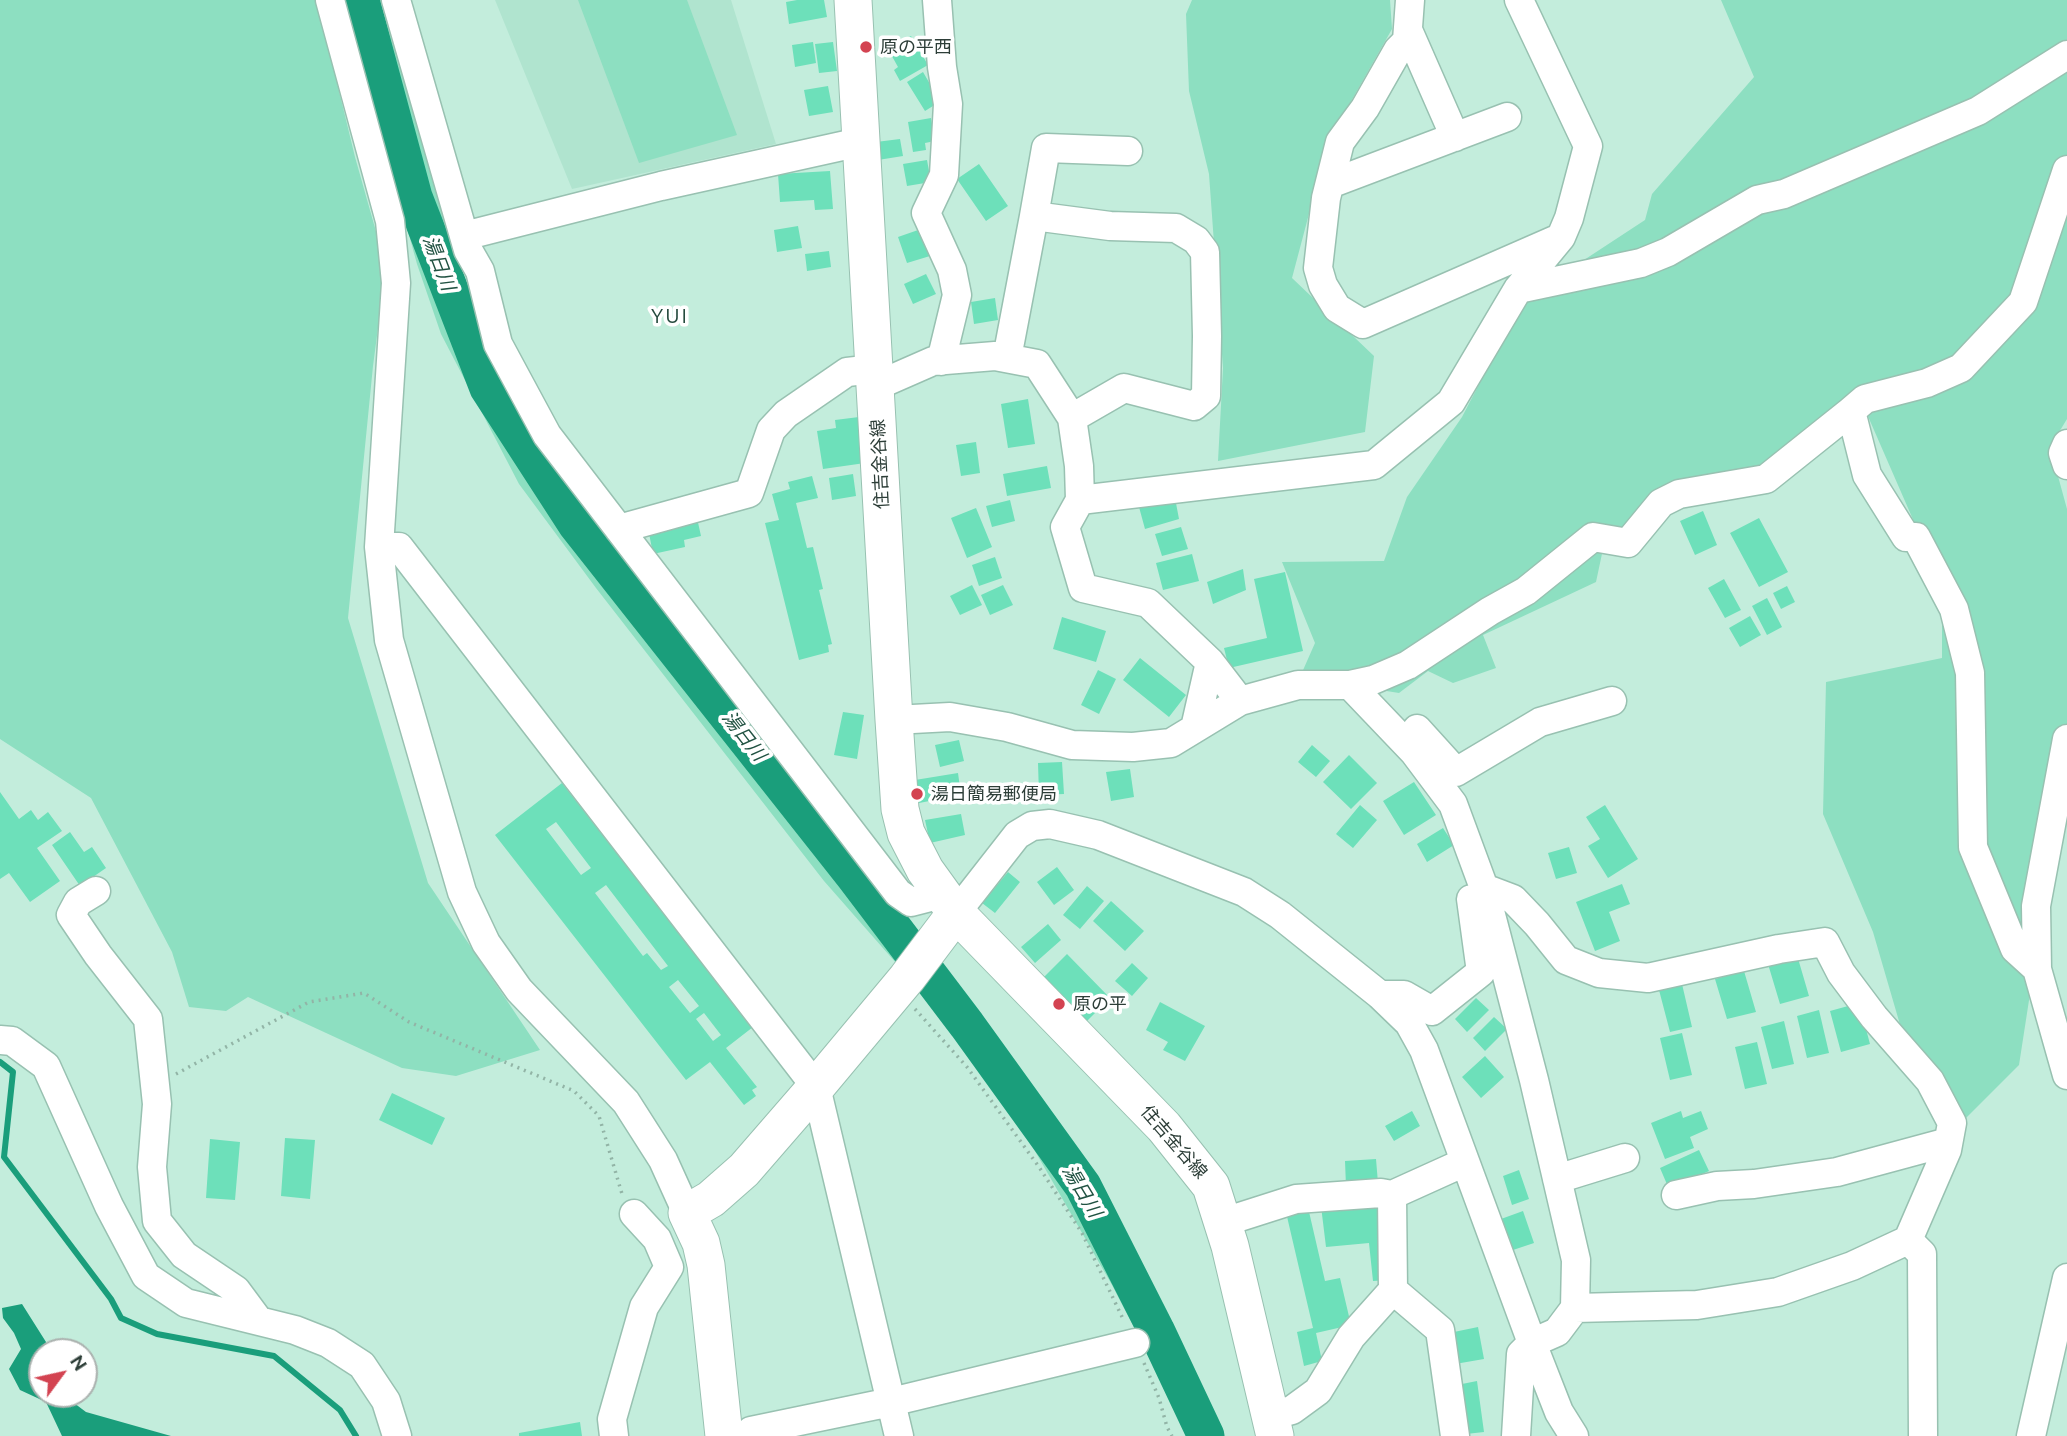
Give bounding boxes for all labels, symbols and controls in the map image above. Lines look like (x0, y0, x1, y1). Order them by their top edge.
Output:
place label: 原の平西 (880, 36, 952, 58)
marker: 原の平西 (858, 39, 874, 55)
water label: 湯日川 (418, 232, 460, 294)
district label: YUI (651, 303, 689, 329)
street label: 住吉金谷線 (867, 418, 893, 510)
water label: 湯日川 (717, 707, 771, 765)
place label: 湯日簡易郵便局 (931, 783, 1057, 805)
marker: 湯日簡易郵便局 (909, 786, 925, 802)
place label: 原の平 (1073, 993, 1127, 1015)
marker: 原の平 (1051, 996, 1067, 1012)
street label: 住吉金谷線 (1136, 1101, 1212, 1183)
water label: 湯日川 (1058, 1161, 1106, 1221)
north arrow (28, 1338, 98, 1408)
text: N (66, 1351, 92, 1375)

